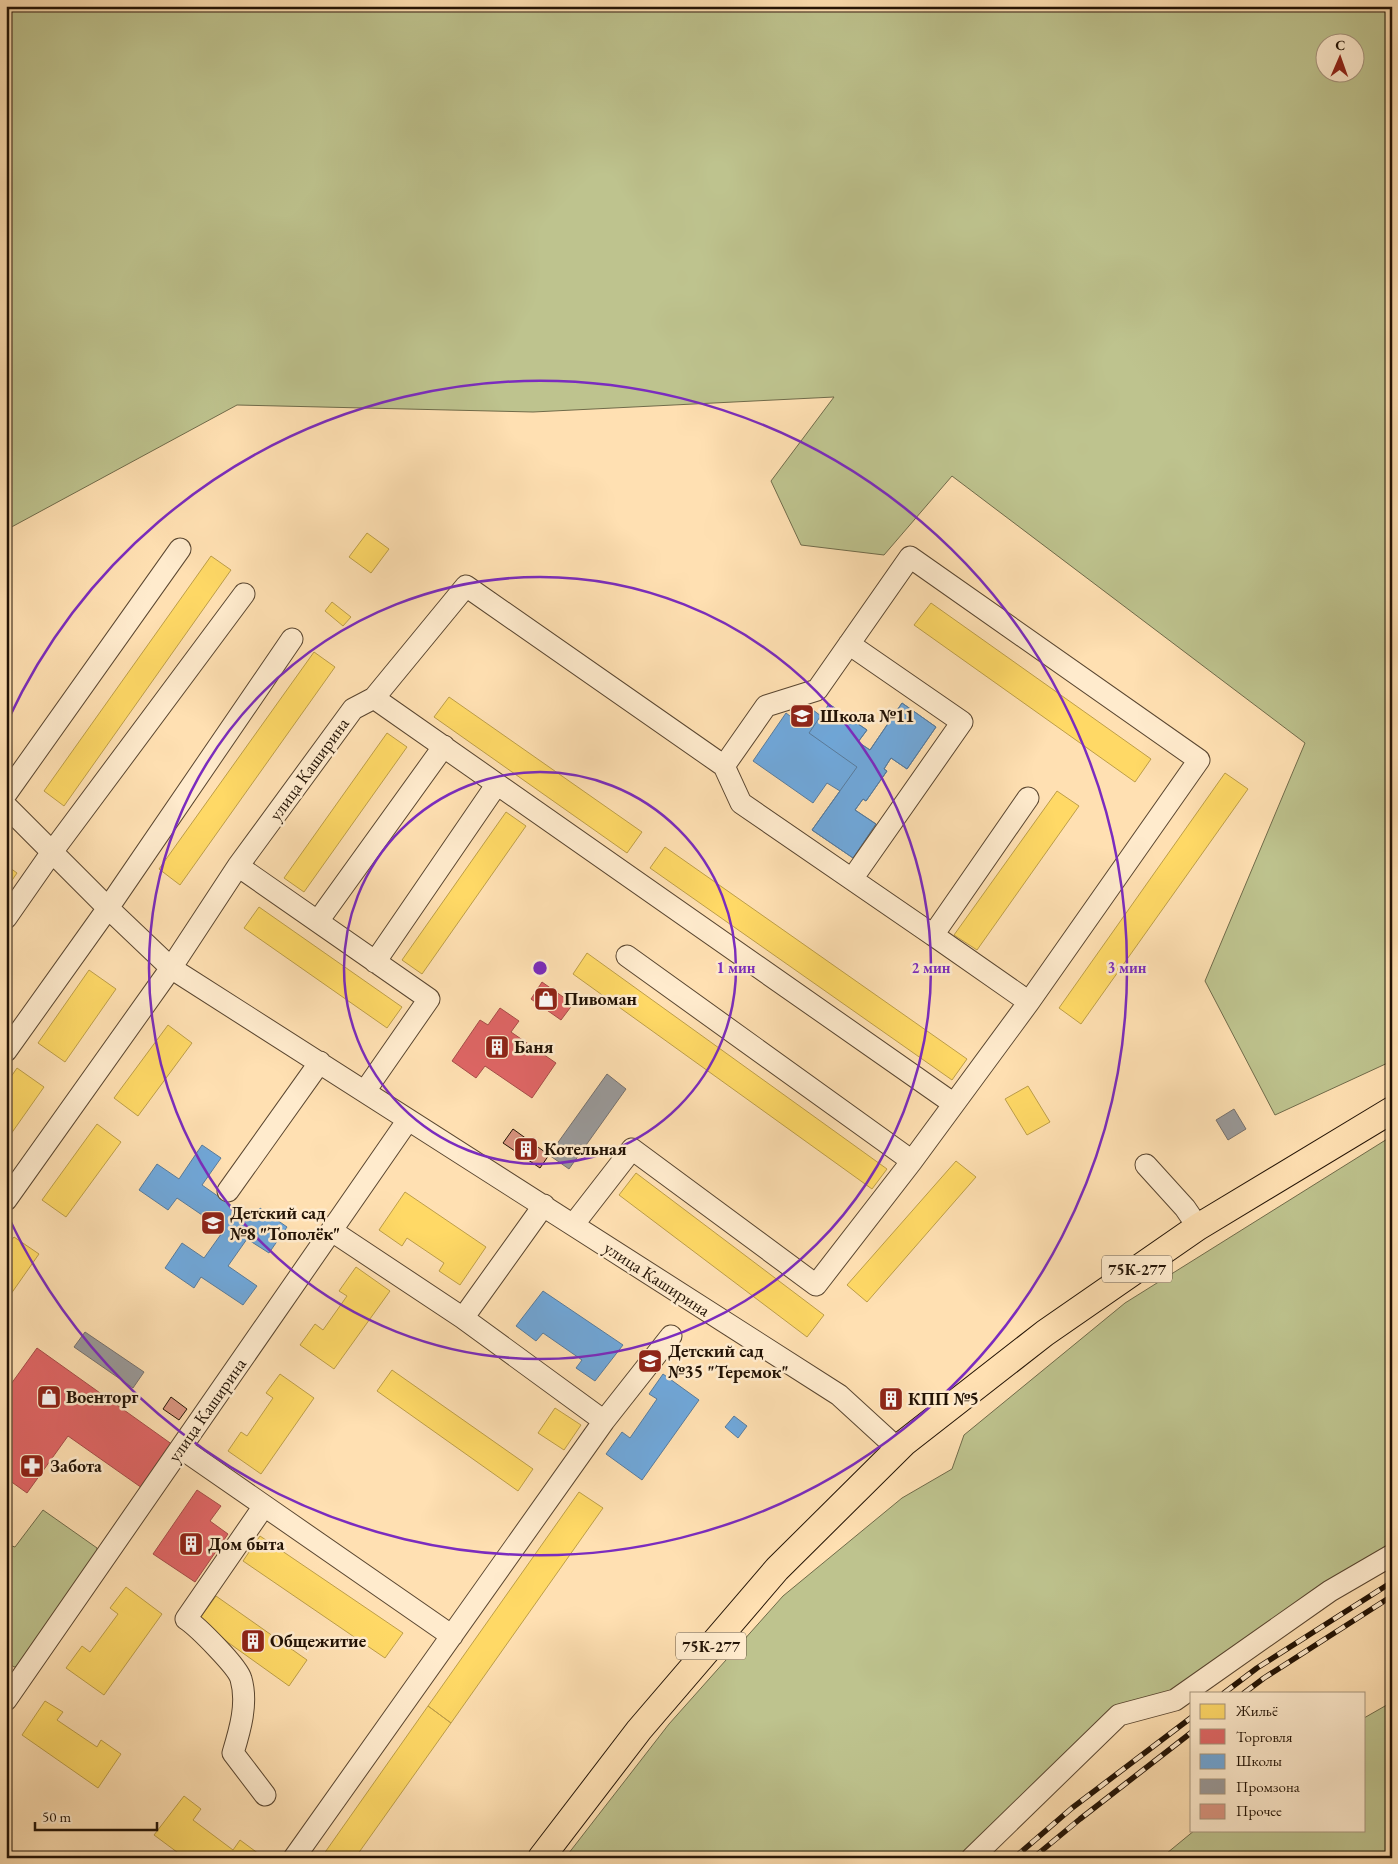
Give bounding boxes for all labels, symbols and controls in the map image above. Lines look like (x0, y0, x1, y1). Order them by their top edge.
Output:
north arrow (1316, 32, 1366, 82)
text: С (1335, 36, 1346, 54)
school or university icon: Школа №11 (789, 703, 815, 729)
place label: Школа №11 (820, 704, 914, 727)
street label: улица Каширина (263, 712, 354, 825)
text: 1 мин (716, 958, 756, 977)
text: 2 мин (911, 958, 951, 977)
text: 3 мин (1107, 958, 1147, 977)
centre of rings (531, 959, 549, 977)
shop icon: Пивоман (533, 986, 559, 1012)
place label: Пивоман (564, 987, 638, 1010)
building icon: Баня (484, 1034, 510, 1060)
place label: Баня (514, 1035, 554, 1058)
building icon: Котельная (513, 1136, 539, 1162)
place label: Котельная (544, 1137, 627, 1160)
place label: Детский сад №8 "Тополёк" (230, 1201, 340, 1245)
school or university icon: Детский сад №8 "Тополёк" (200, 1210, 226, 1236)
street label: улица Каширина (600, 1236, 715, 1322)
road number: 75К-277 (1102, 1256, 1172, 1282)
place label: Детский сад №35 "Теремок" (668, 1339, 789, 1383)
school or university icon: Детский сад №35 "Теремок" (637, 1348, 663, 1374)
street label: улица Каширина (162, 1352, 251, 1466)
shop icon: Военторг (36, 1384, 62, 1410)
place label: Военторг (66, 1385, 138, 1408)
building icon: КПП №5 (878, 1386, 904, 1412)
place label: КПП №5 (908, 1387, 979, 1410)
pharmacy icon: Забота (19, 1453, 45, 1479)
place label: Забота (50, 1454, 102, 1477)
building icon: Дом быта (178, 1531, 204, 1557)
place label: Дом быта (208, 1532, 284, 1555)
building icon: Общежитие (240, 1628, 266, 1654)
place label: Общежитие (270, 1629, 367, 1652)
road number: 75К-277 (676, 1632, 746, 1660)
legend (1190, 1692, 1366, 1832)
text: Жильё (1235, 1701, 1278, 1720)
text: Торговля (1236, 1727, 1293, 1746)
text: Школы (1236, 1751, 1282, 1770)
text: Промзона (1236, 1777, 1300, 1796)
scale bar (35, 1799, 158, 1831)
text: Прочее (1236, 1801, 1282, 1820)
text: 50 m (42, 1807, 71, 1826)

